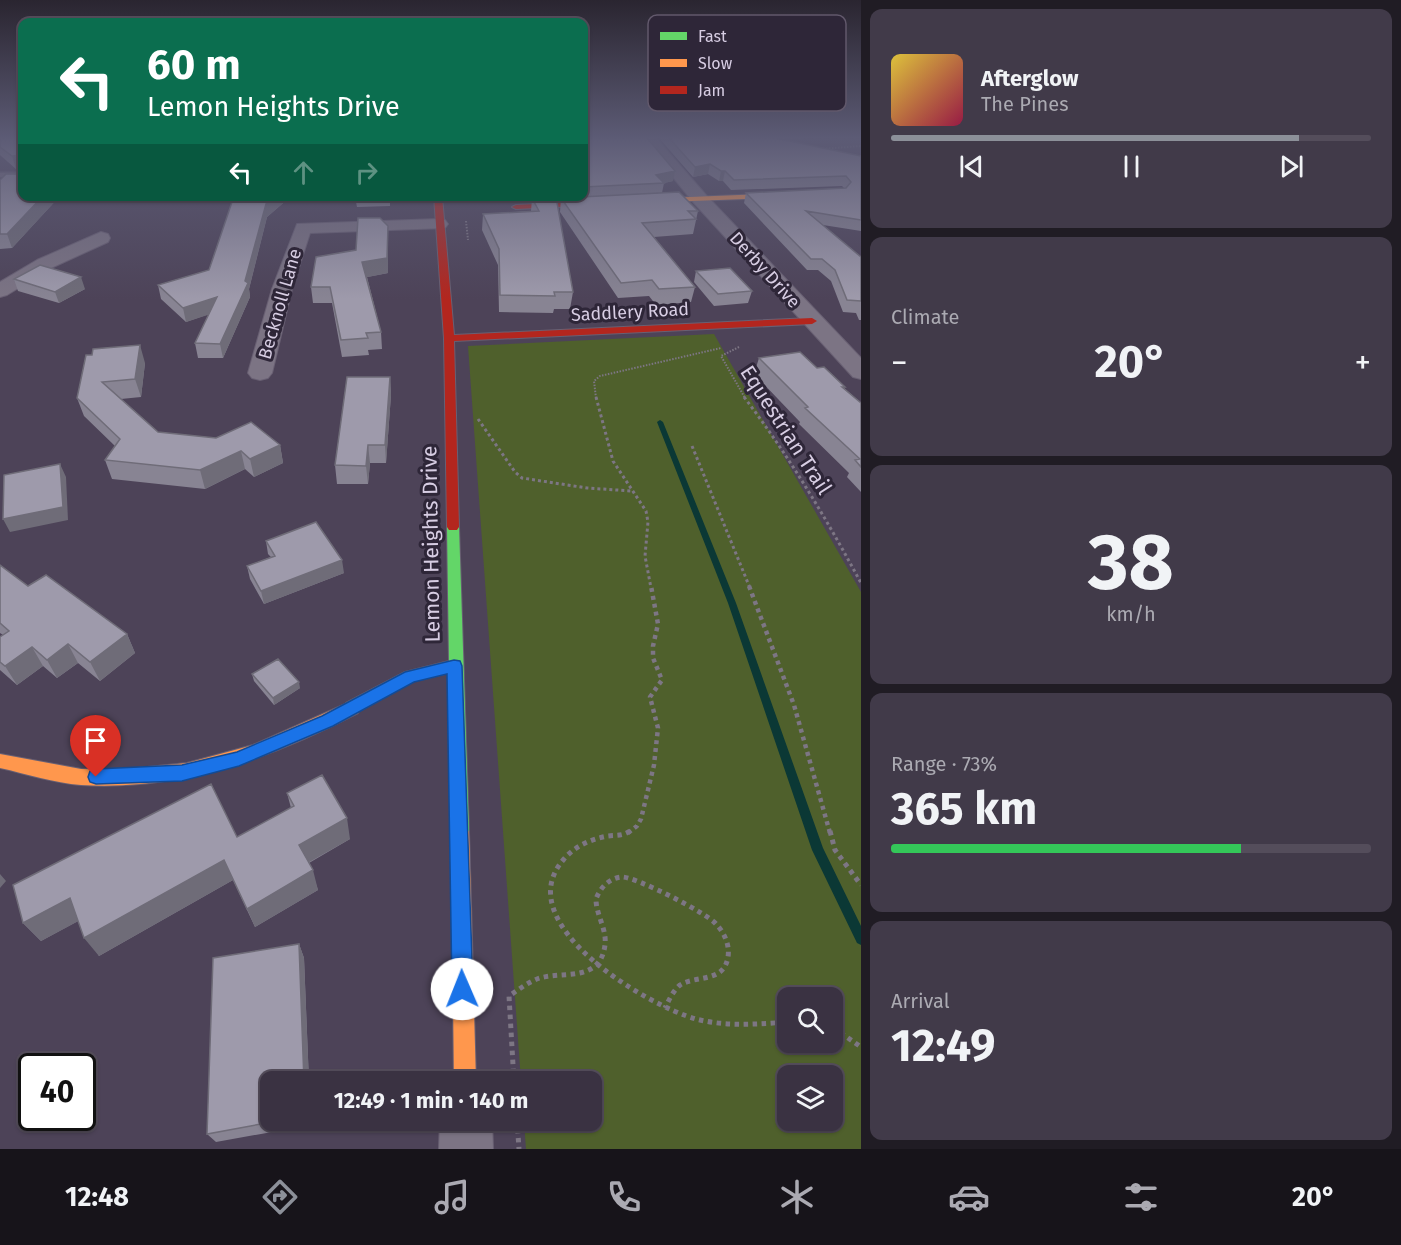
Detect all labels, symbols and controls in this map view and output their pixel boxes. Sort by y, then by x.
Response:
legend [648,15,846,111]
text: Fast [698,27,727,46]
text: 60 m [147,40,241,90]
icon: left [48,42,126,120]
text: Slow [698,54,733,73]
text: Afterglow [981,65,1078,92]
text: Jam [698,81,725,100]
text: Lemon Heights Drive [147,91,400,123]
text: The Pines [981,92,1068,116]
icon: previous [955,150,988,183]
icon: pause [1115,150,1148,183]
icon: next [1275,150,1308,183]
icon: left [224,156,257,189]
icon: ahead [287,156,320,189]
icon: right [350,156,383,189]
street label: Derby Drive [725,227,805,313]
street label: Becknoll Lane [254,246,306,362]
street label: Saddlery Road [570,298,690,326]
text: Climate [891,305,959,329]
text: 20° [1094,335,1168,389]
text: − [891,343,908,383]
text: + [1355,343,1371,383]
street label: Equestrian Trail [735,360,837,500]
street label: Lemon Heights Drive [416,445,446,643]
text: 38 [1088,516,1174,610]
text: km/h [1106,602,1156,626]
pin [70,715,121,777]
icon: arrive [79,724,112,757]
text: Range · 73% [891,752,997,776]
text: 365 km [891,782,1037,836]
position arrow [430,957,494,1021]
map controls [777,987,843,1131]
button: search [777,987,843,1053]
text: Arrival [891,989,950,1013]
text: 12:49 [891,1019,995,1073]
speed limit sign: 40 [18,1053,96,1131]
button: layers [777,1065,843,1131]
text: 12:49 · 1 min · 140 m [334,1087,528,1114]
icon: directions [259,1176,301,1218]
icon: music [431,1176,473,1218]
icon: phone [603,1176,645,1218]
icon: climate [776,1176,818,1218]
icon: car [948,1176,990,1218]
icon: filters [1120,1176,1162,1218]
text: 12:48 [65,1181,129,1213]
text: 20° [1292,1181,1336,1213]

